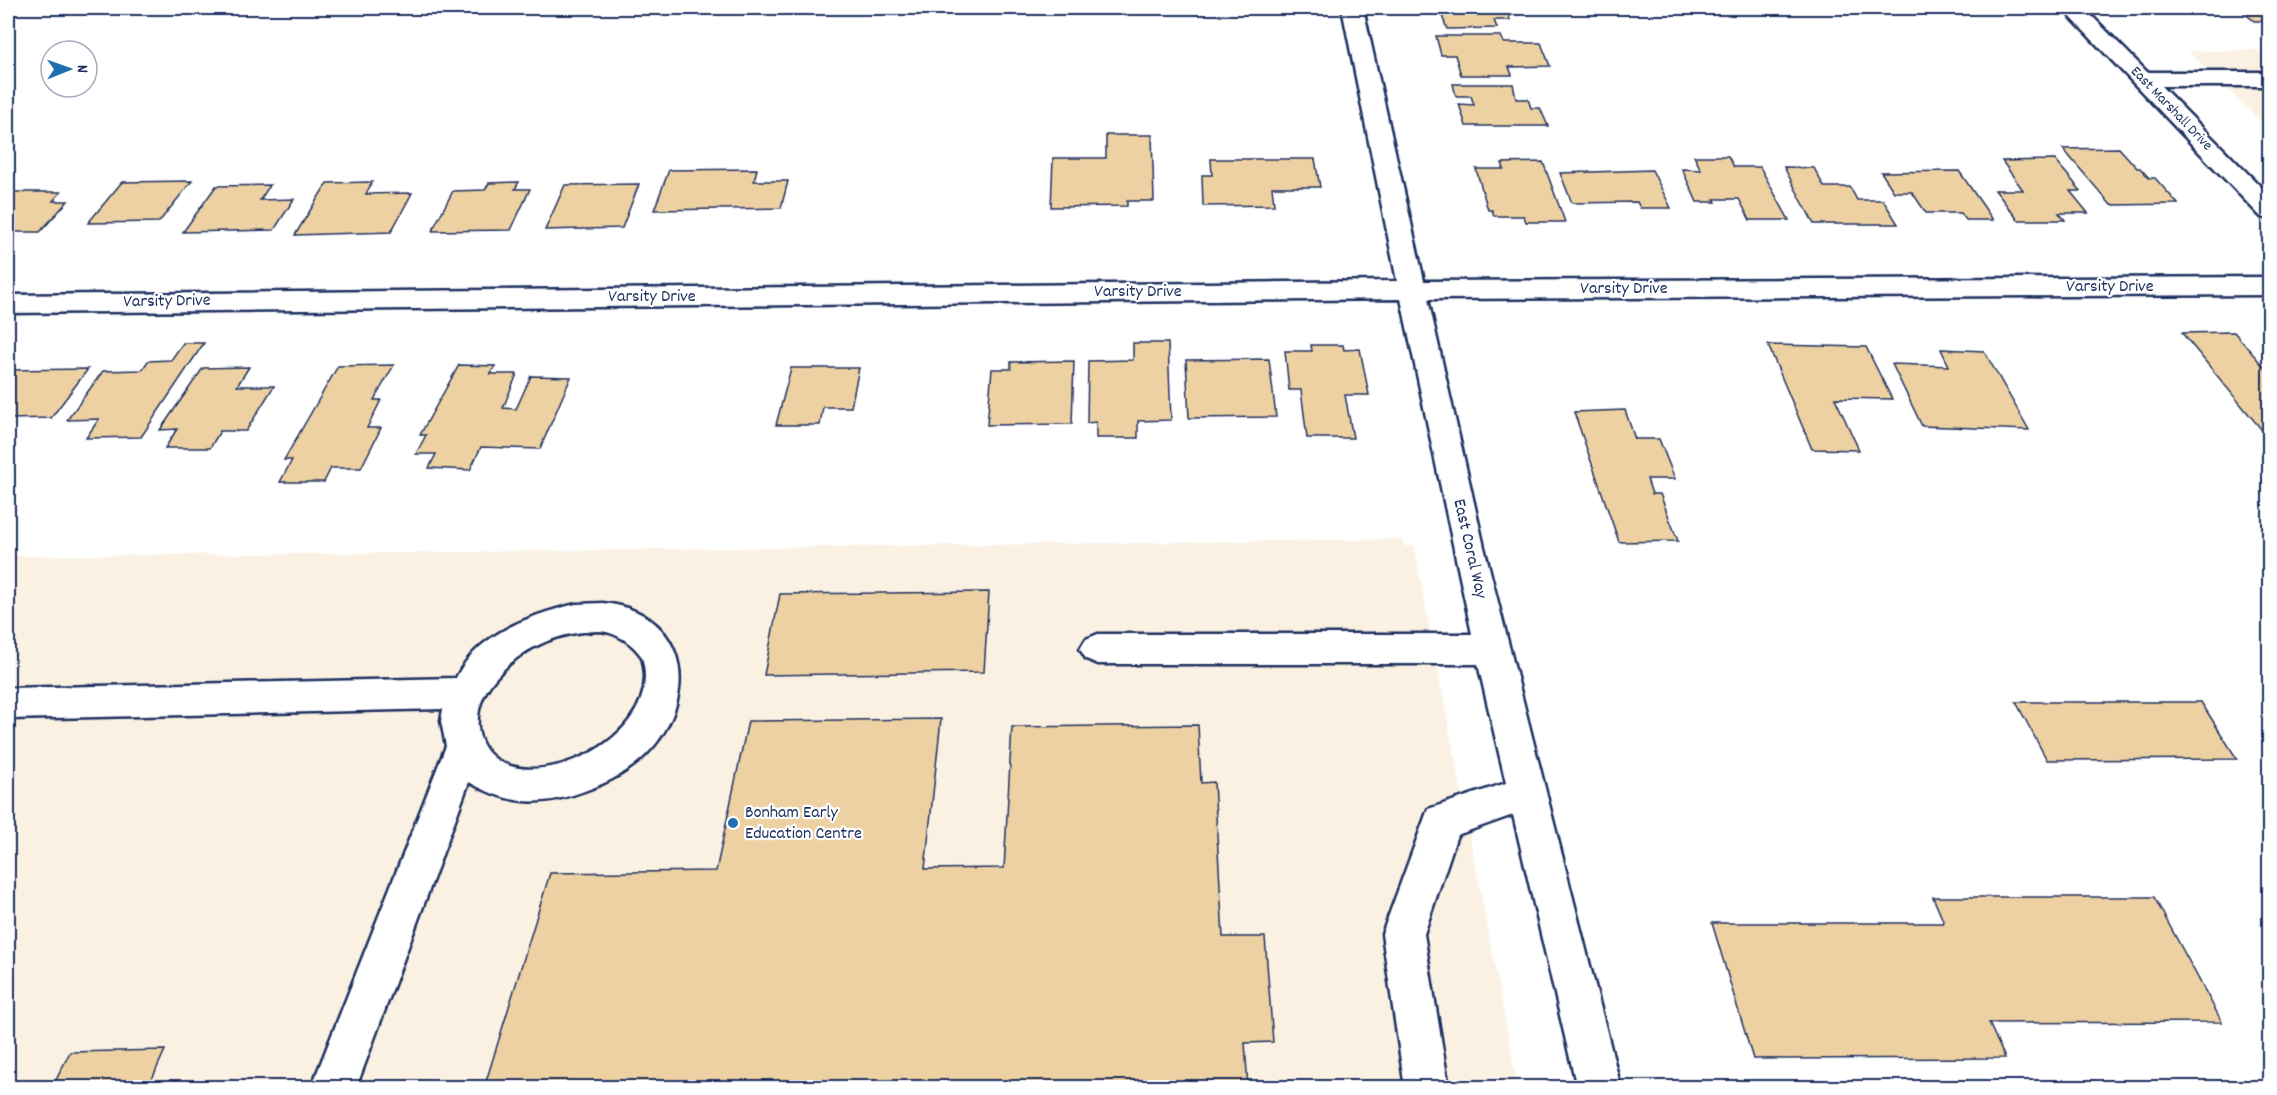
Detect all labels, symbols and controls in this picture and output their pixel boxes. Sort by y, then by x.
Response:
north arrow [39,39,99,99]
street label: East Marshall Drive [2125,62,2217,157]
text: N [70,65,93,73]
street label: Varsity Drive [2066,275,2154,300]
street label: Varsity Drive [1580,277,1668,302]
street label: Varsity Drive [1094,280,1182,305]
street label: Varsity Drive [608,285,696,310]
street label: Varsity Drive [123,289,211,315]
street label: East Coral Way [1445,497,1493,602]
place label: Bonham Early Education Centre [745,801,862,847]
marker: Bonham Early Education Centre [726,816,740,830]

